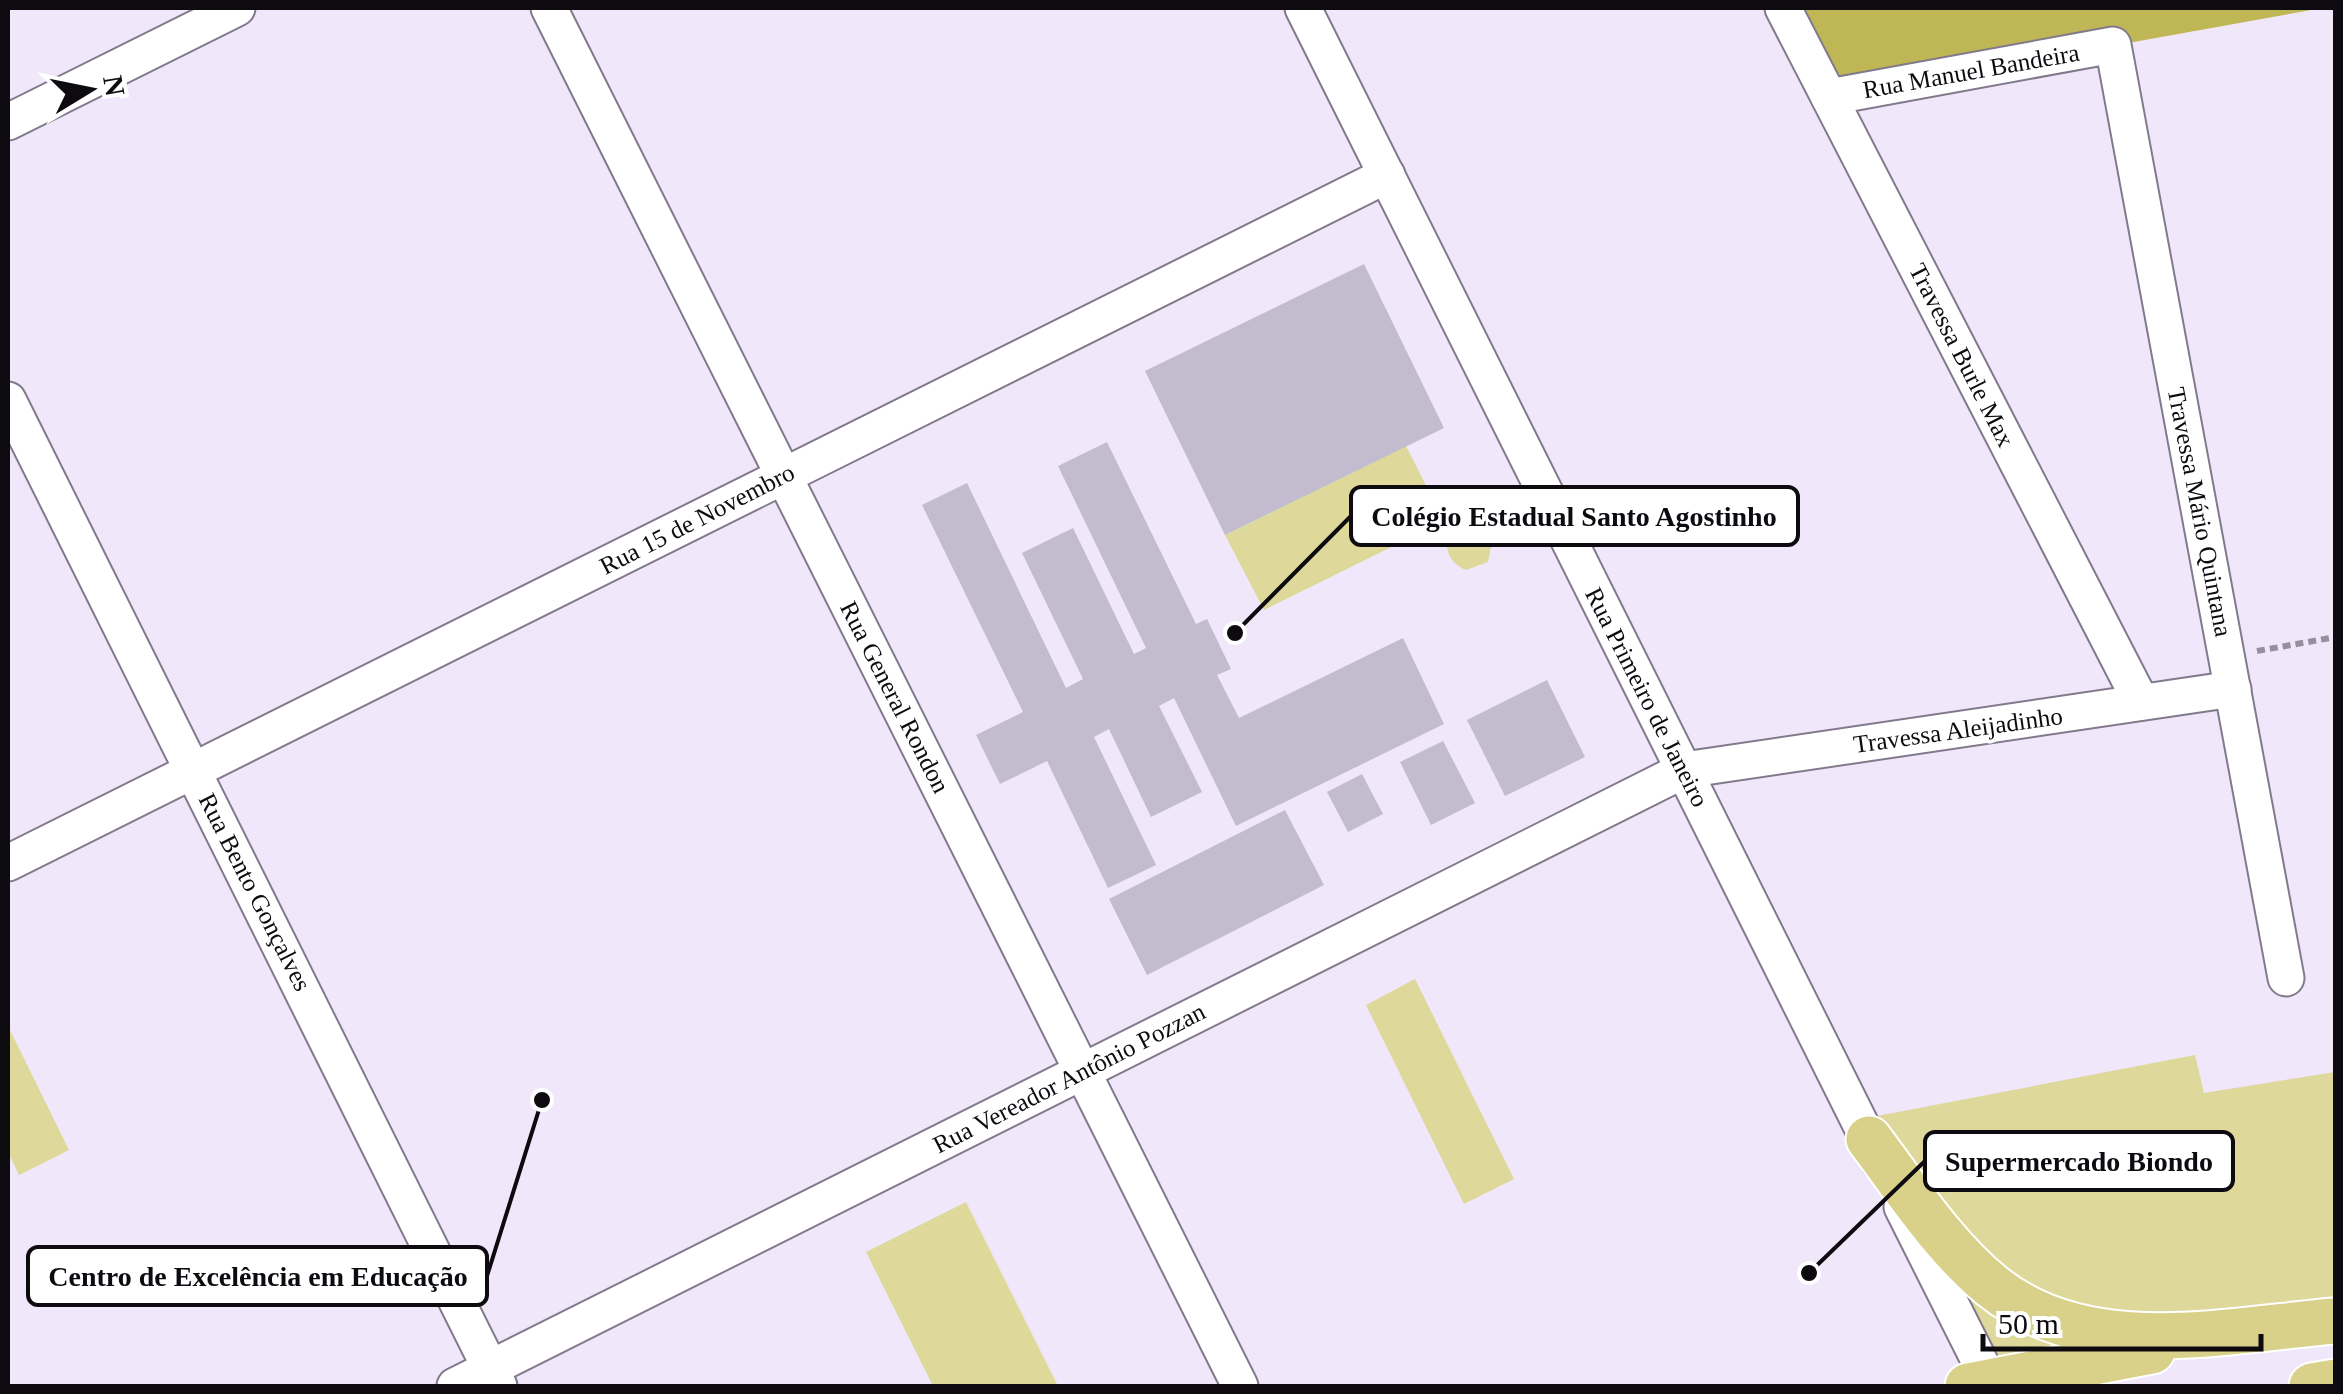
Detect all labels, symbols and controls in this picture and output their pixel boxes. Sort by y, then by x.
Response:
street label: Rua Manuel Bandeira [1861,39,2081,103]
north arrow [40,40,140,140]
text: N [97,73,131,98]
street label: Travessa Burle Max [1904,259,2020,451]
street label: Travessa Mário Quintana [2163,385,2237,639]
street label: Rua 15 de Novembro [595,458,799,580]
callout: Colégio Estadual Santo Agostinho [1351,487,1798,545]
text: Colégio Estadual Santo Agostinho [1371,501,1777,532]
street label: Rua Primeiro de Janeiro [1580,583,1714,811]
street label: Rua General Rondon [835,597,955,798]
street label: Travessa Aleijadinho [1852,702,2064,758]
street label: Rua Bento Gonçalves [193,789,317,995]
street label: Rua Vereador Antônio Pozzan [929,997,1210,1158]
callout: Supermercado Biondo [1925,1132,2233,1190]
text: Supermercado Biondo [1945,1146,2213,1177]
callout: Centro de Excelência em Educação [28,1247,487,1305]
text: Centro de Excelência em Educação [48,1261,468,1292]
scale bar [1983,1289,2260,1351]
text: 50 m [1998,1307,2059,1340]

